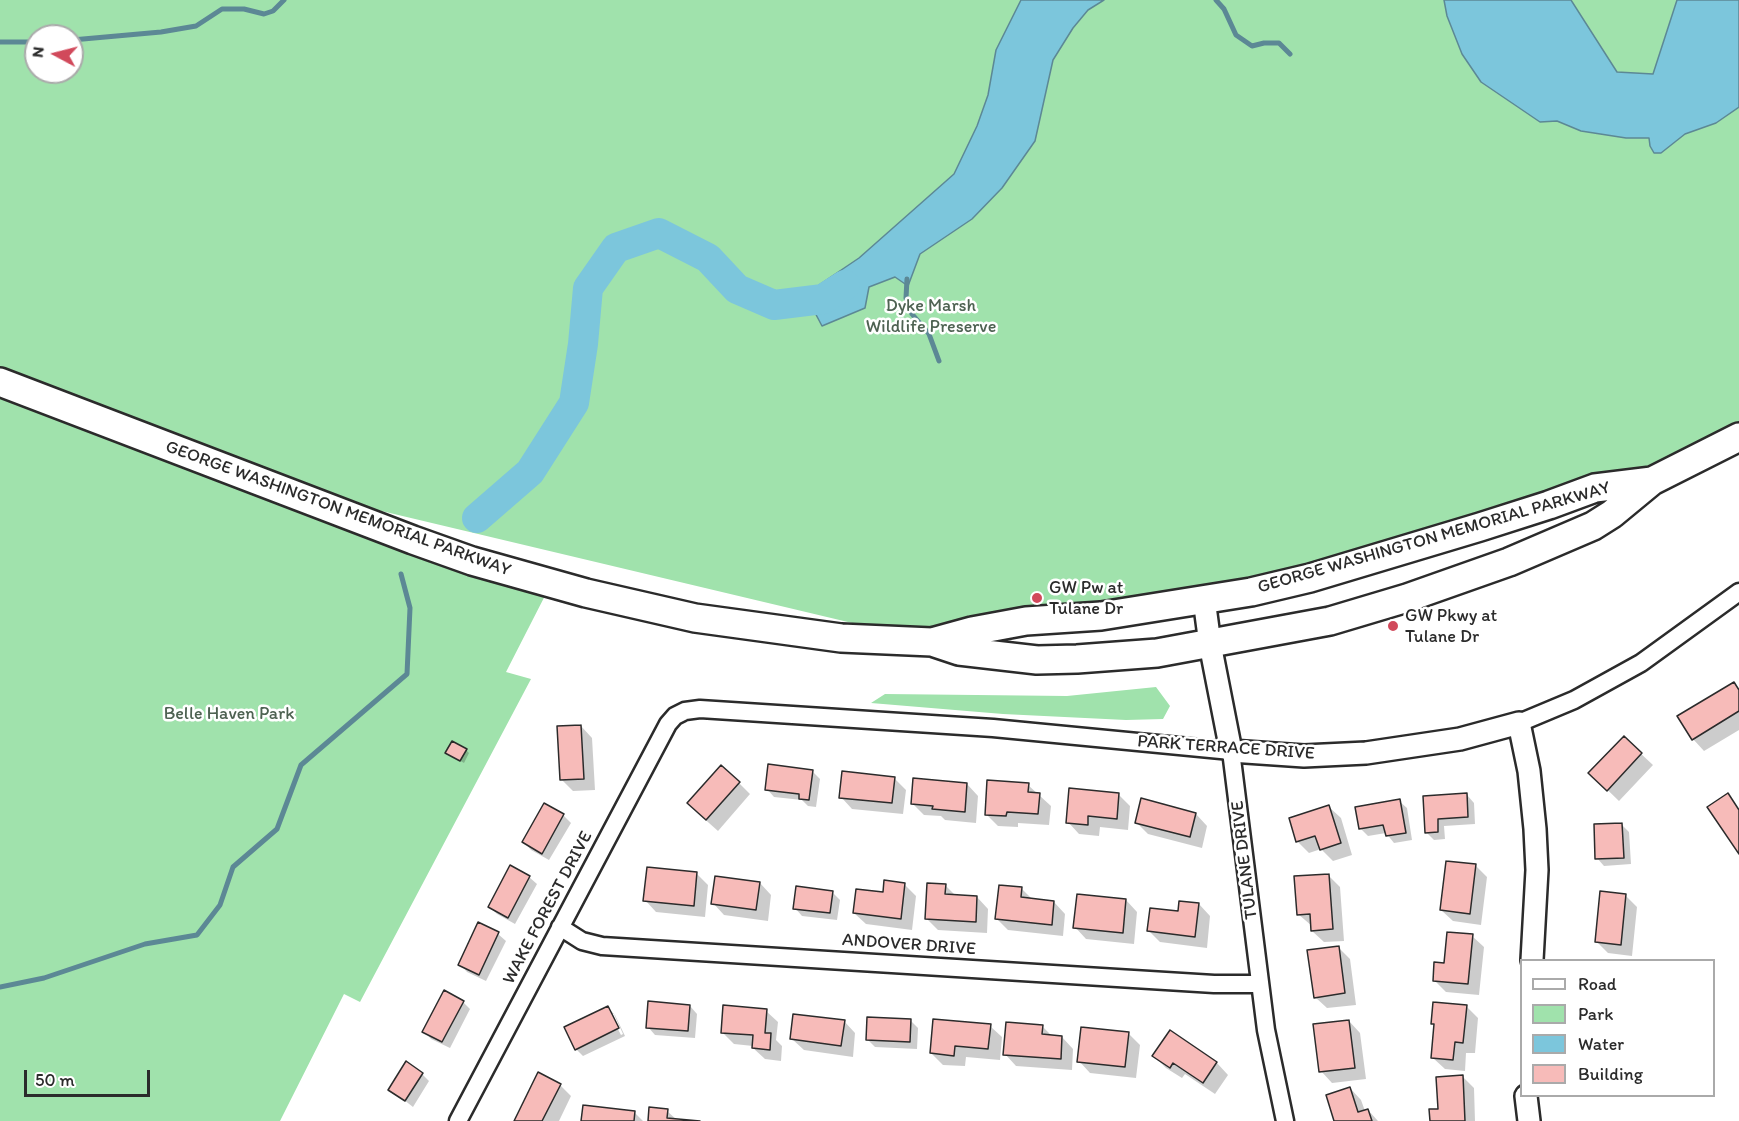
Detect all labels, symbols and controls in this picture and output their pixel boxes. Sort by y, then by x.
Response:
north arrow [24,24,84,84]
text: N [28,45,48,59]
park label: Dyke Marsh Wildlife Preserve [866,295,996,338]
street label: GEORGE WASHINGTON MEMORIAL PARKWAY [162,436,514,582]
street label: GEORGE WASHINGTON MEMORIAL PARKWAY [1255,477,1613,599]
place label: GW Pw at Tulane Dr [1049,577,1124,620]
marker: GW Pw at Tulane Dr [1030,591,1044,605]
place label: GW Pkwy at Tulane Dr [1405,605,1497,648]
marker: GW Pkwy at Tulane Dr [1386,619,1400,633]
park label: Belle Haven Park [164,703,294,725]
street label: PARK TERRACE DRIVE [1137,731,1315,765]
street label: TULANE DRIVE [1227,799,1263,921]
street label: WAKE FOREST DRIVE [499,828,597,988]
street label: ANDOVER DRIVE [841,930,977,960]
legend [1520,959,1715,1097]
text: Road [1578,973,1617,995]
text: Park [1578,1003,1613,1025]
text: Water [1578,1033,1624,1055]
scale bar [27,1058,153,1096]
text: Building [1578,1063,1643,1085]
text: 50 m [35,1069,75,1091]

